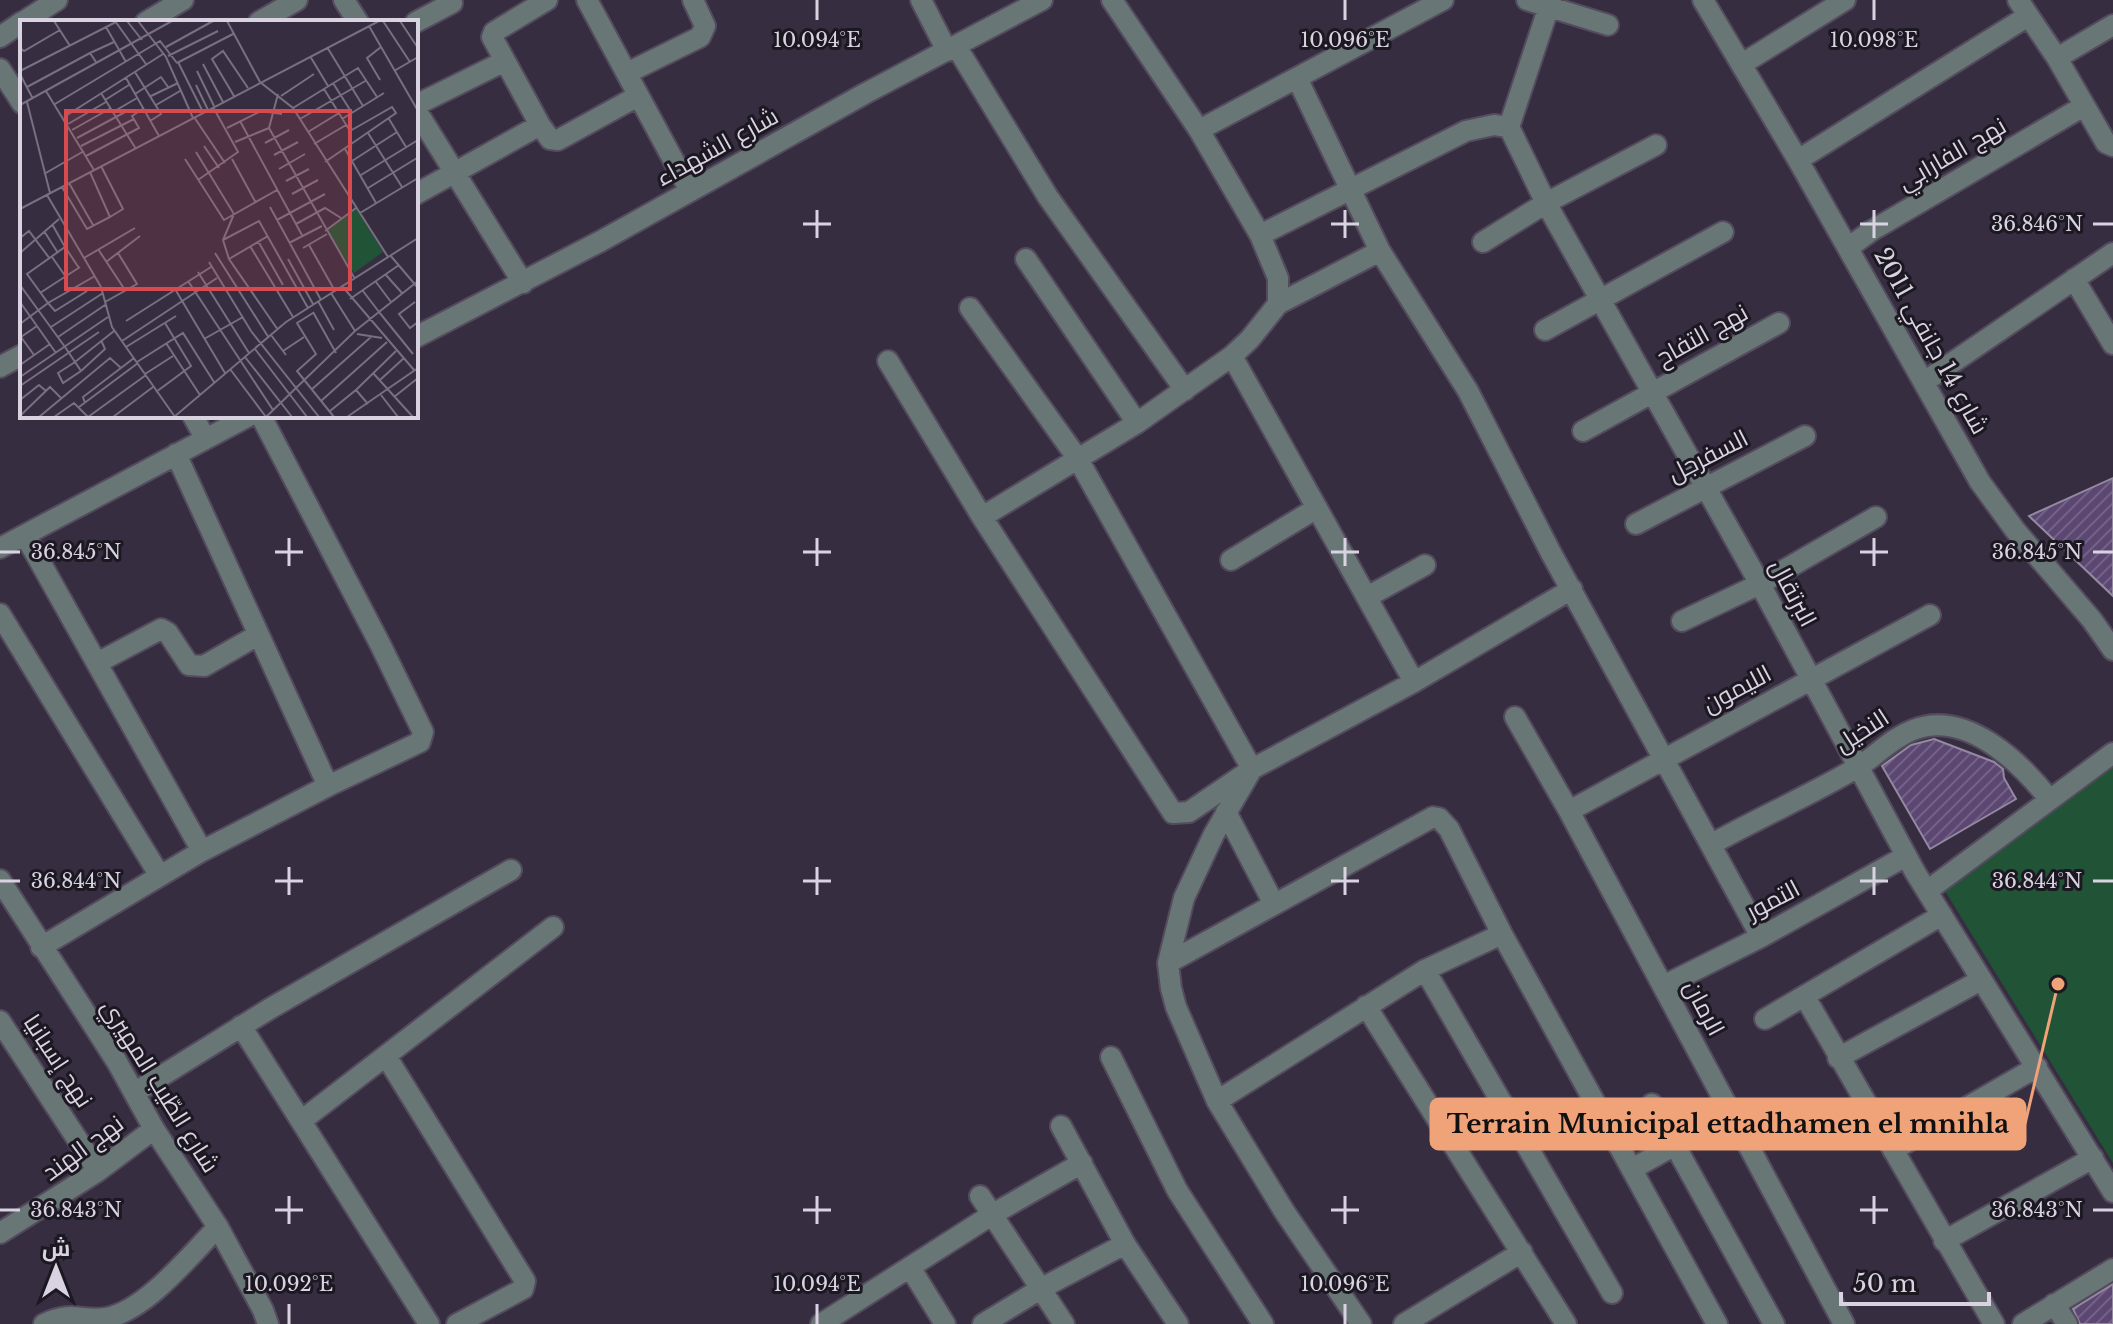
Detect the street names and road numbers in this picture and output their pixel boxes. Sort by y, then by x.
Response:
street label: شارع الشهداء [651,101,784,194]
street label: نهج الفارابي [1893,111,2013,200]
street label: شارع 14 جانفي 2011 [1864,243,1995,441]
street label: نهج التفاح [1651,297,1754,373]
street label: السفرجل [1663,423,1753,488]
street label: البرتقال [1764,554,1823,631]
street label: الليمون [1697,658,1776,719]
street label: النخيل [1829,703,1894,759]
street label: التمور [1739,873,1805,927]
street label: الرمان [1678,975,1731,1041]
street label: شارع الطّيب المهيري [92,994,225,1180]
street label: نهج إسبانيا [16,1009,99,1114]
street label: نهج الهند [37,1109,130,1188]

